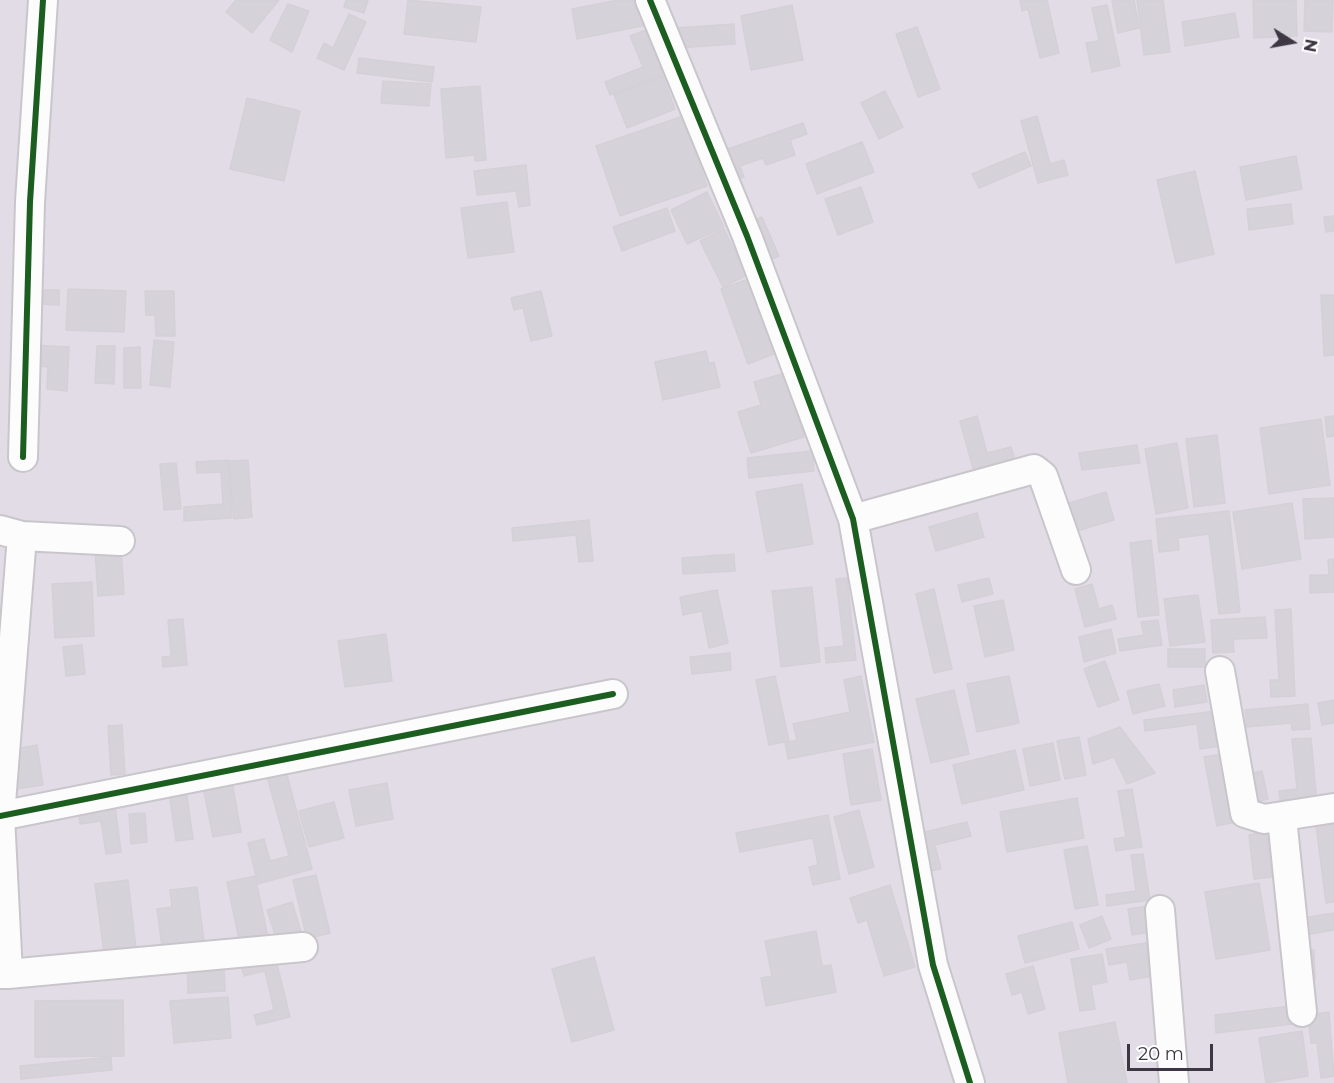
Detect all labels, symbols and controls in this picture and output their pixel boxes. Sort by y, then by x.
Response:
north arrow [1262,12,1322,72]
text: N [1300,37,1321,54]
scale bar [1130,1032,1216,1070]
text: 20 m [1138,1043,1184,1065]

